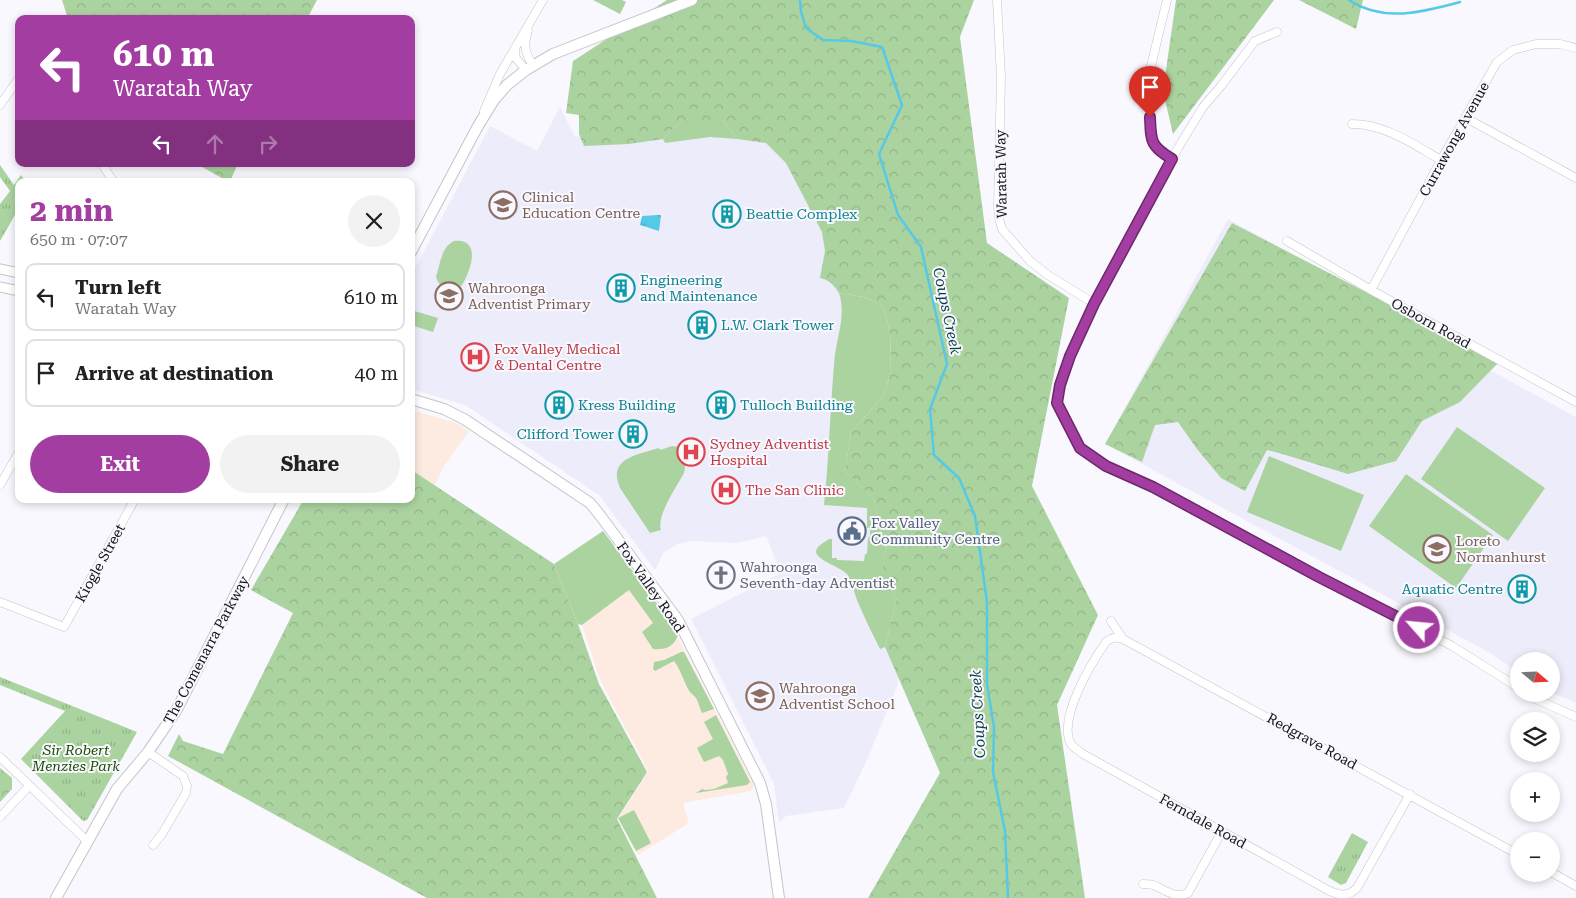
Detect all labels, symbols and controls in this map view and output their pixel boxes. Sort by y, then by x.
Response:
text: 610 m [113,34,214,75]
icon: left [30,35,95,100]
pin [1129,66,1171,117]
icon: arrive [1136,73,1164,101]
text: Waratah Way [113,76,252,101]
street label: Currawong Avenue [1416,79,1492,199]
street label: Waratah Way [992,129,1010,219]
icon: left [148,130,176,158]
icon: ahead [201,130,229,158]
icon: right [254,130,282,158]
place label: Clinical Education Centre [522,189,641,221]
school or university icon: Clinical Education Centre [488,190,518,220]
text: 2 min [30,193,113,228]
button: close [348,195,400,247]
building icon: Beattie Complex [712,199,742,229]
place label: Beattie Complex [746,206,857,222]
text: 650 m · 07:07 [30,230,128,249]
water label: Coups Creek [929,266,965,357]
place label: Engineering and Maintenance [640,272,758,304]
building icon: Engineering and Maintenance [606,273,636,303]
text: Turn left [75,276,161,299]
place label: Wahroonga Adventist Primary [468,280,591,312]
school or university icon: Wahroonga Adventist Primary [434,281,464,311]
icon: left [32,283,60,311]
text: 610 m [344,286,398,309]
street label: Osborn Road [1389,295,1473,351]
text: Waratah Way [75,299,176,318]
building icon: L.W. Clark Tower [687,310,717,340]
place label: L.W. Clark Tower [721,317,834,333]
place label: Fox Valley Medical & Dental Centre [494,341,621,373]
hospital icon: Fox Valley Medical & Dental Centre [460,342,490,372]
icon: arrive [32,359,60,387]
text: Arrive at destination [75,362,273,385]
text: 40 m [355,362,398,385]
building icon: Kress Building [544,390,574,420]
building icon: Tulloch Building [706,390,736,420]
place label: Kress Building [578,397,675,413]
place label: Tulloch Building [740,397,853,413]
building icon: Clifford Tower [618,419,648,449]
place label: Clifford Tower [517,426,614,442]
button: Exit [30,435,210,493]
button: Share [220,435,400,493]
place label: Sydney Adventist Hospital [710,436,829,468]
hospital icon: Sydney Adventist Hospital [676,437,706,467]
hospital icon: The San Clinic [711,475,741,505]
place label: The San Clinic [745,482,844,498]
place label: Fox Valley Community Centre [871,515,1000,547]
public building icon: Fox Valley Community Centre [837,516,867,546]
street label: Kiogle Street [72,521,128,605]
place label: Loreto Normanhurst [1456,533,1546,565]
school or university icon: Loreto Normanhurst [1422,534,1452,564]
street label: Fox Valley Road [614,539,688,635]
place label: Wahroonga Seventh-day Adventist [740,559,894,591]
church icon: Wahroonga Seventh-day Adventist [706,560,736,590]
street label: The Comenarra Parkway [160,573,252,727]
building icon: Aquatic Centre [1507,574,1537,604]
place label: Aquatic Centre [1402,581,1503,597]
position arrow [1392,601,1444,653]
north arrow [1510,652,1560,702]
map controls [1510,652,1560,882]
water label: Coups Creek [967,669,989,759]
place label: Wahroonga Adventist School [779,680,895,712]
school or university icon: Wahroonga Adventist School [745,681,775,711]
street label: Redgrave Road [1264,710,1360,772]
button: layers [1510,712,1560,762]
park label: Sir Robert Menzies Park [31,742,120,774]
button: + [1510,772,1560,822]
street label: Ferndale Road [1157,791,1249,851]
button: − [1510,832,1560,882]

